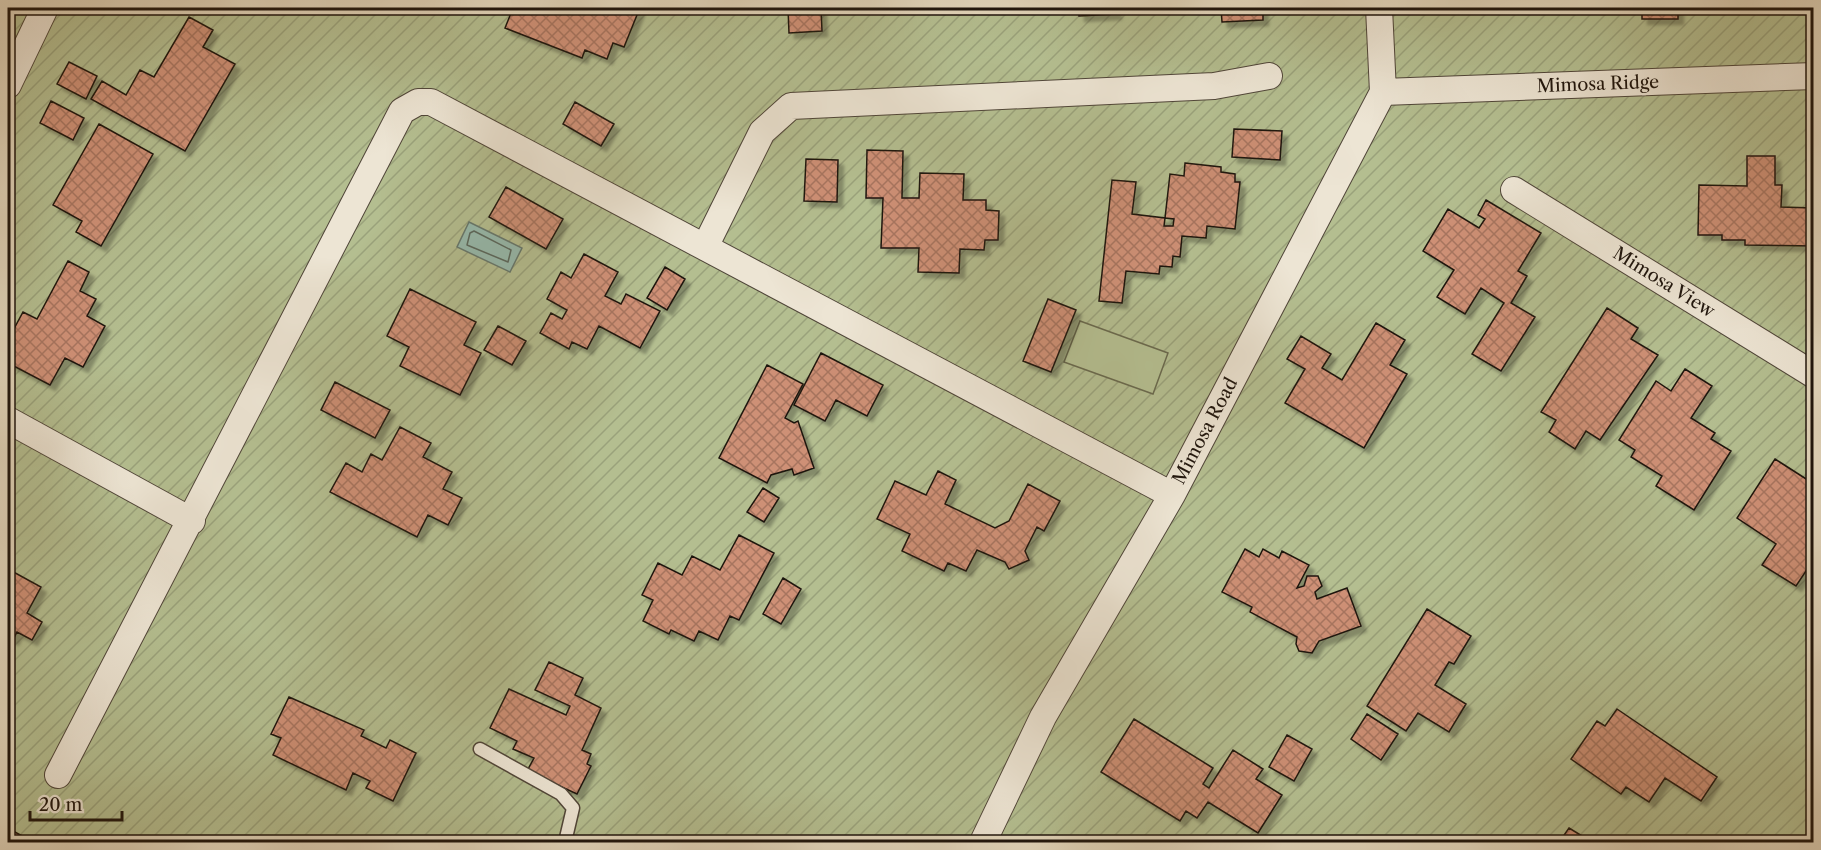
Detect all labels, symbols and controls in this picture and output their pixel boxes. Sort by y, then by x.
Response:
street label: Mimosa Ridge [1536,71,1660,97]
street label: Mimosa View [1609,242,1720,323]
street label: Mimosa Road [1168,374,1242,488]
scale bar [30,784,122,822]
text: 20 m [39,794,83,816]

